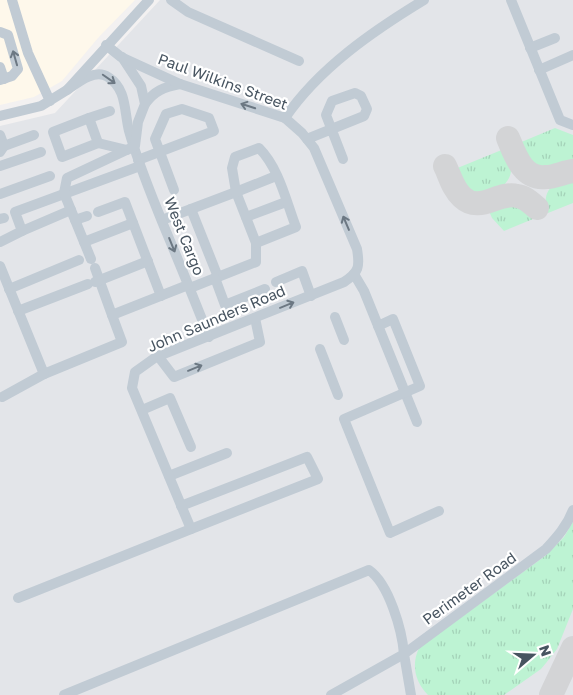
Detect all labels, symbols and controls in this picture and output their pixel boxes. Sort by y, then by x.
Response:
street label: Paul Wilkins Street [156,49,290,113]
one-way arrow [10,50,20,66]
one-way arrow [102,75,116,85]
one-way arrow [241,101,256,110]
street label: West Cargo [161,194,209,278]
one-way arrow [340,216,350,231]
one-way arrow [168,237,177,252]
street label: John Saunders Road [144,281,288,355]
one-way arrow [279,300,294,310]
one-way arrow [187,363,202,372]
street label: Perimeter Road [419,548,519,628]
north arrow [508,630,558,680]
text: N [536,643,556,658]

